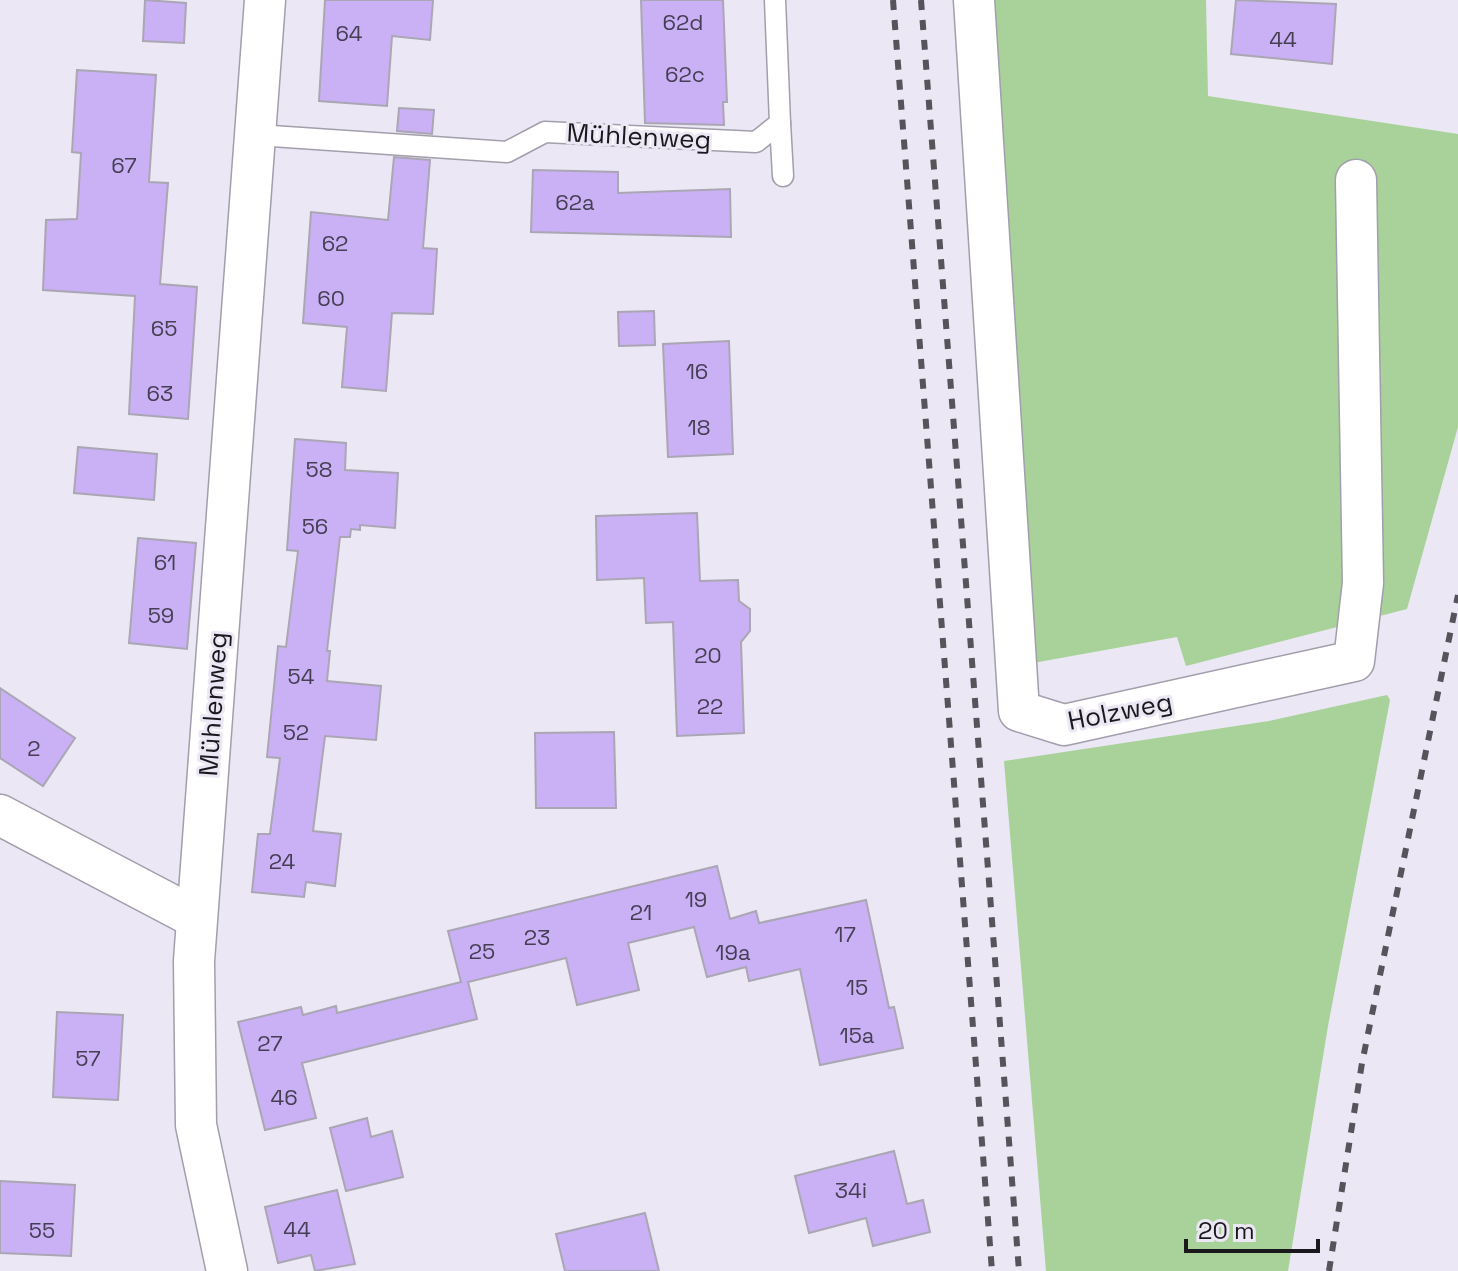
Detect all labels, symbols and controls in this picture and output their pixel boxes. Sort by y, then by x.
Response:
house number: 62d [663,8,703,36]
house number: 64 [335,19,363,47]
house number: 44 [1269,25,1297,53]
house number: 62c [665,60,705,88]
street label: Mühlenweg [566,115,712,157]
house number: 67 [111,151,137,179]
house number: 62a [555,188,595,216]
house number: 62 [322,229,348,257]
house number: 60 [317,284,345,312]
house number: 65 [151,314,177,342]
house number: 16 [686,357,708,385]
house number: 63 [147,379,173,407]
house number: 18 [688,413,710,441]
house number: 58 [306,455,332,483]
house number: 56 [302,512,328,540]
house number: 61 [154,548,176,576]
house number: 59 [148,601,174,629]
street label: Mühlenweg [191,631,235,777]
house number: 20 [694,641,722,669]
house number: 54 [288,662,315,690]
street label: Holzweg [1065,684,1175,738]
house number: 22 [697,692,723,720]
house number: 52 [283,718,309,746]
house number: 2 [27,734,41,762]
house number: 24 [269,847,295,875]
house number: 19 [685,885,707,913]
house number: 21 [630,898,652,926]
house number: 17 [834,920,856,948]
house number: 23 [524,923,550,951]
house number: 25 [469,937,495,965]
house number: 19a [715,938,751,966]
house number: 15 [846,973,868,1001]
house number: 15a [839,1021,875,1049]
house number: 27 [257,1029,283,1057]
house number: 57 [75,1044,101,1072]
house number: 46 [270,1083,298,1111]
house number: 34i [835,1176,867,1204]
scale bar [1186,1203,1318,1253]
house number: 44 [283,1215,311,1243]
text: 20 m [1198,1215,1255,1246]
house number: 55 [29,1216,55,1244]

